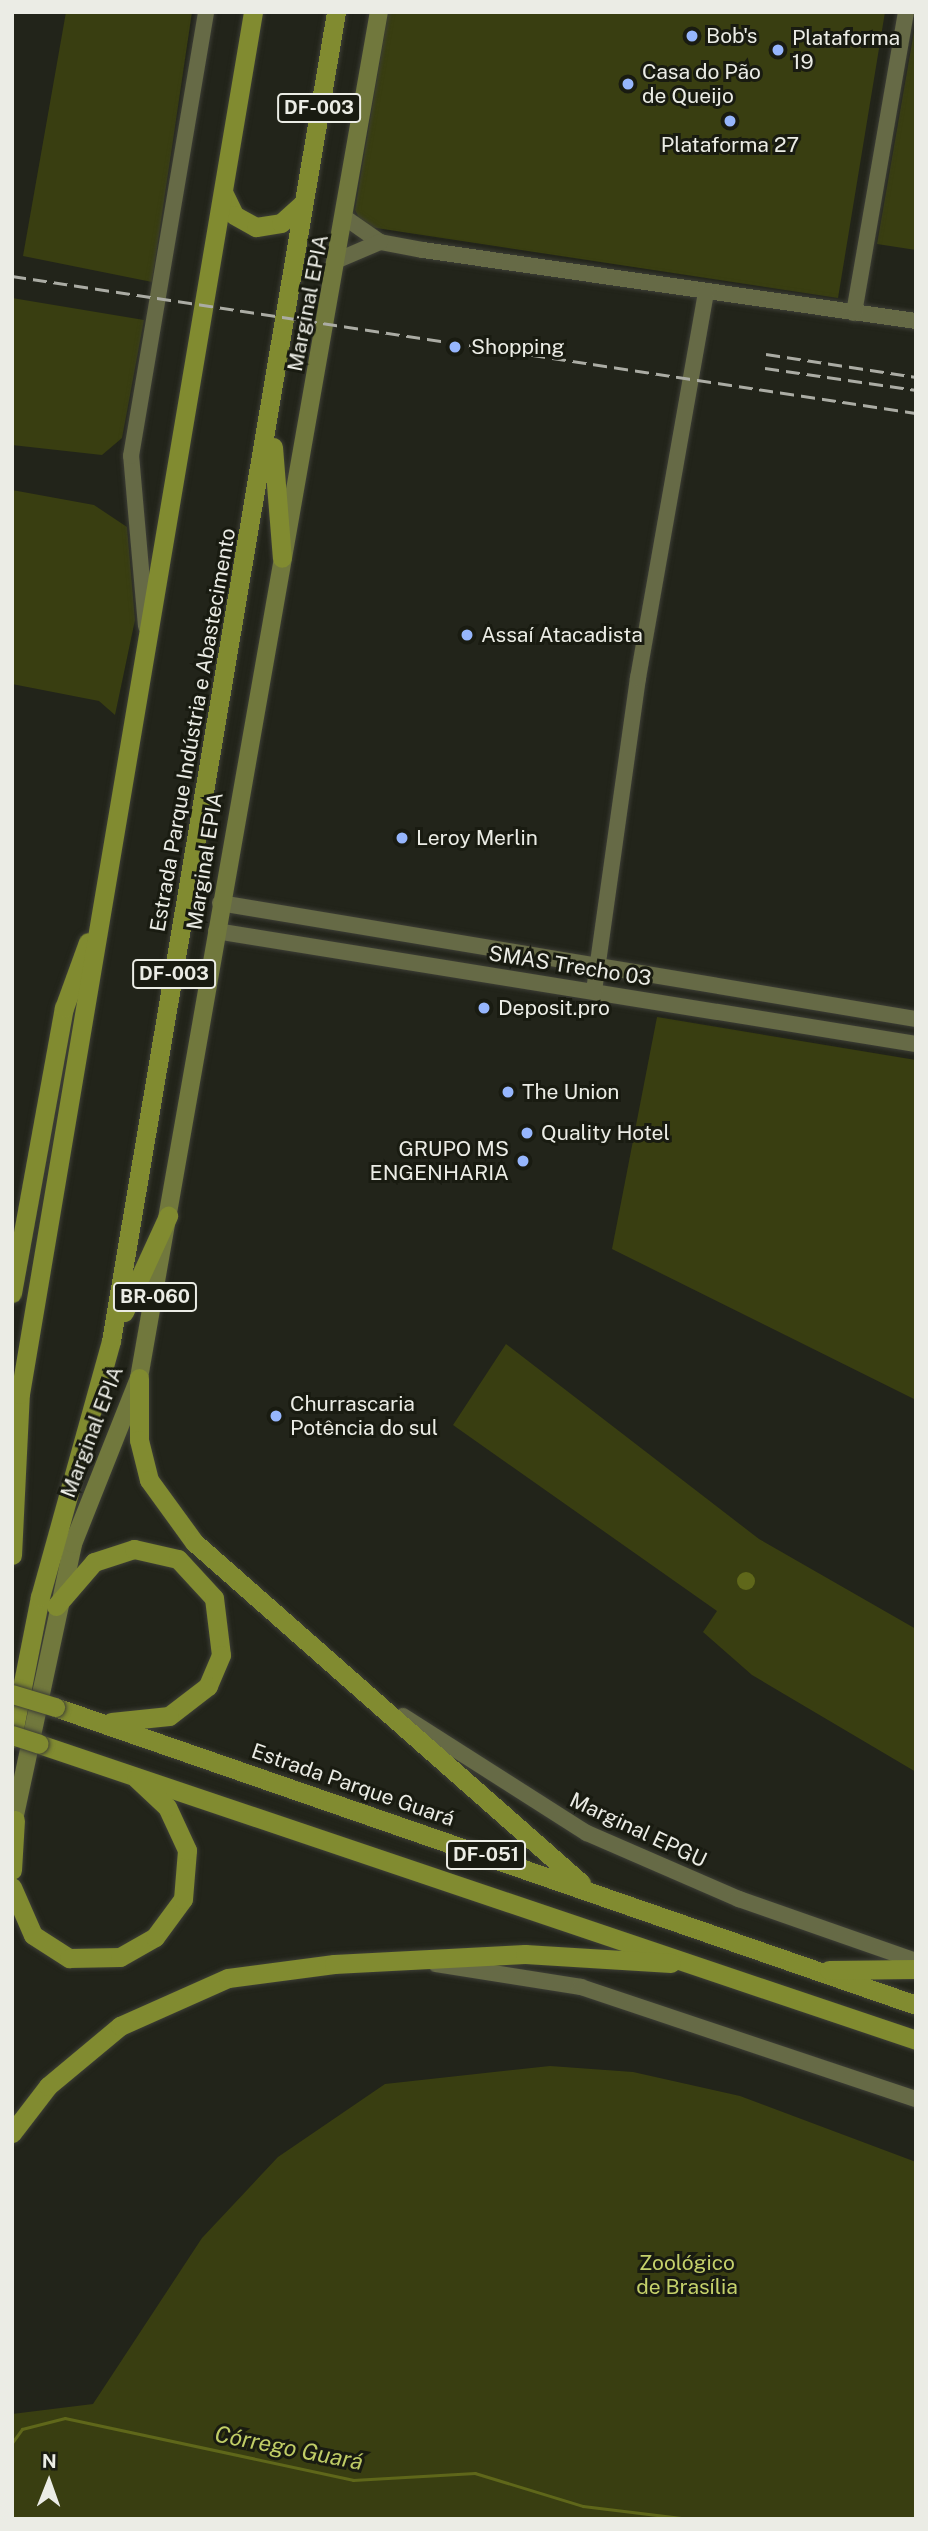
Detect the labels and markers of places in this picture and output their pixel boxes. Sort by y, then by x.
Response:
place label: Bob's [706,23,757,49]
place label: Plataforma 19 [792,25,900,75]
marker: Bob's [684,28,700,44]
marker: Plataforma 19 [770,42,786,58]
place label: Casa do Pão de Queijo [642,59,761,109]
marker: Casa do Pão de Queijo [620,76,636,92]
marker: Plataforma 27 [722,113,738,129]
place label: Plataforma 27 [661,132,799,158]
place label: Shopping [471,334,565,360]
marker: Shopping [445,337,465,357]
place label: Assaí Atacadista [481,622,643,648]
marker: Assaí Atacadista [459,627,475,643]
place label: Leroy Merlin [416,825,538,851]
marker: Leroy Merlin [394,830,410,846]
place label: Deposit.pro [498,995,610,1021]
marker: Deposit.pro [476,1000,492,1016]
place label: The Union [522,1079,620,1105]
marker: The Union [500,1084,516,1100]
place label: Quality Hotel [541,1120,670,1146]
marker: Quality Hotel [519,1125,535,1141]
place label: GRUPO MS ENGENHARIA [370,1136,509,1186]
marker: GRUPO MS ENGENHARIA [515,1153,531,1169]
place label: Churrascaria Potência do sul [290,1391,438,1441]
marker: Churrascaria Potência do sul [268,1408,284,1424]

